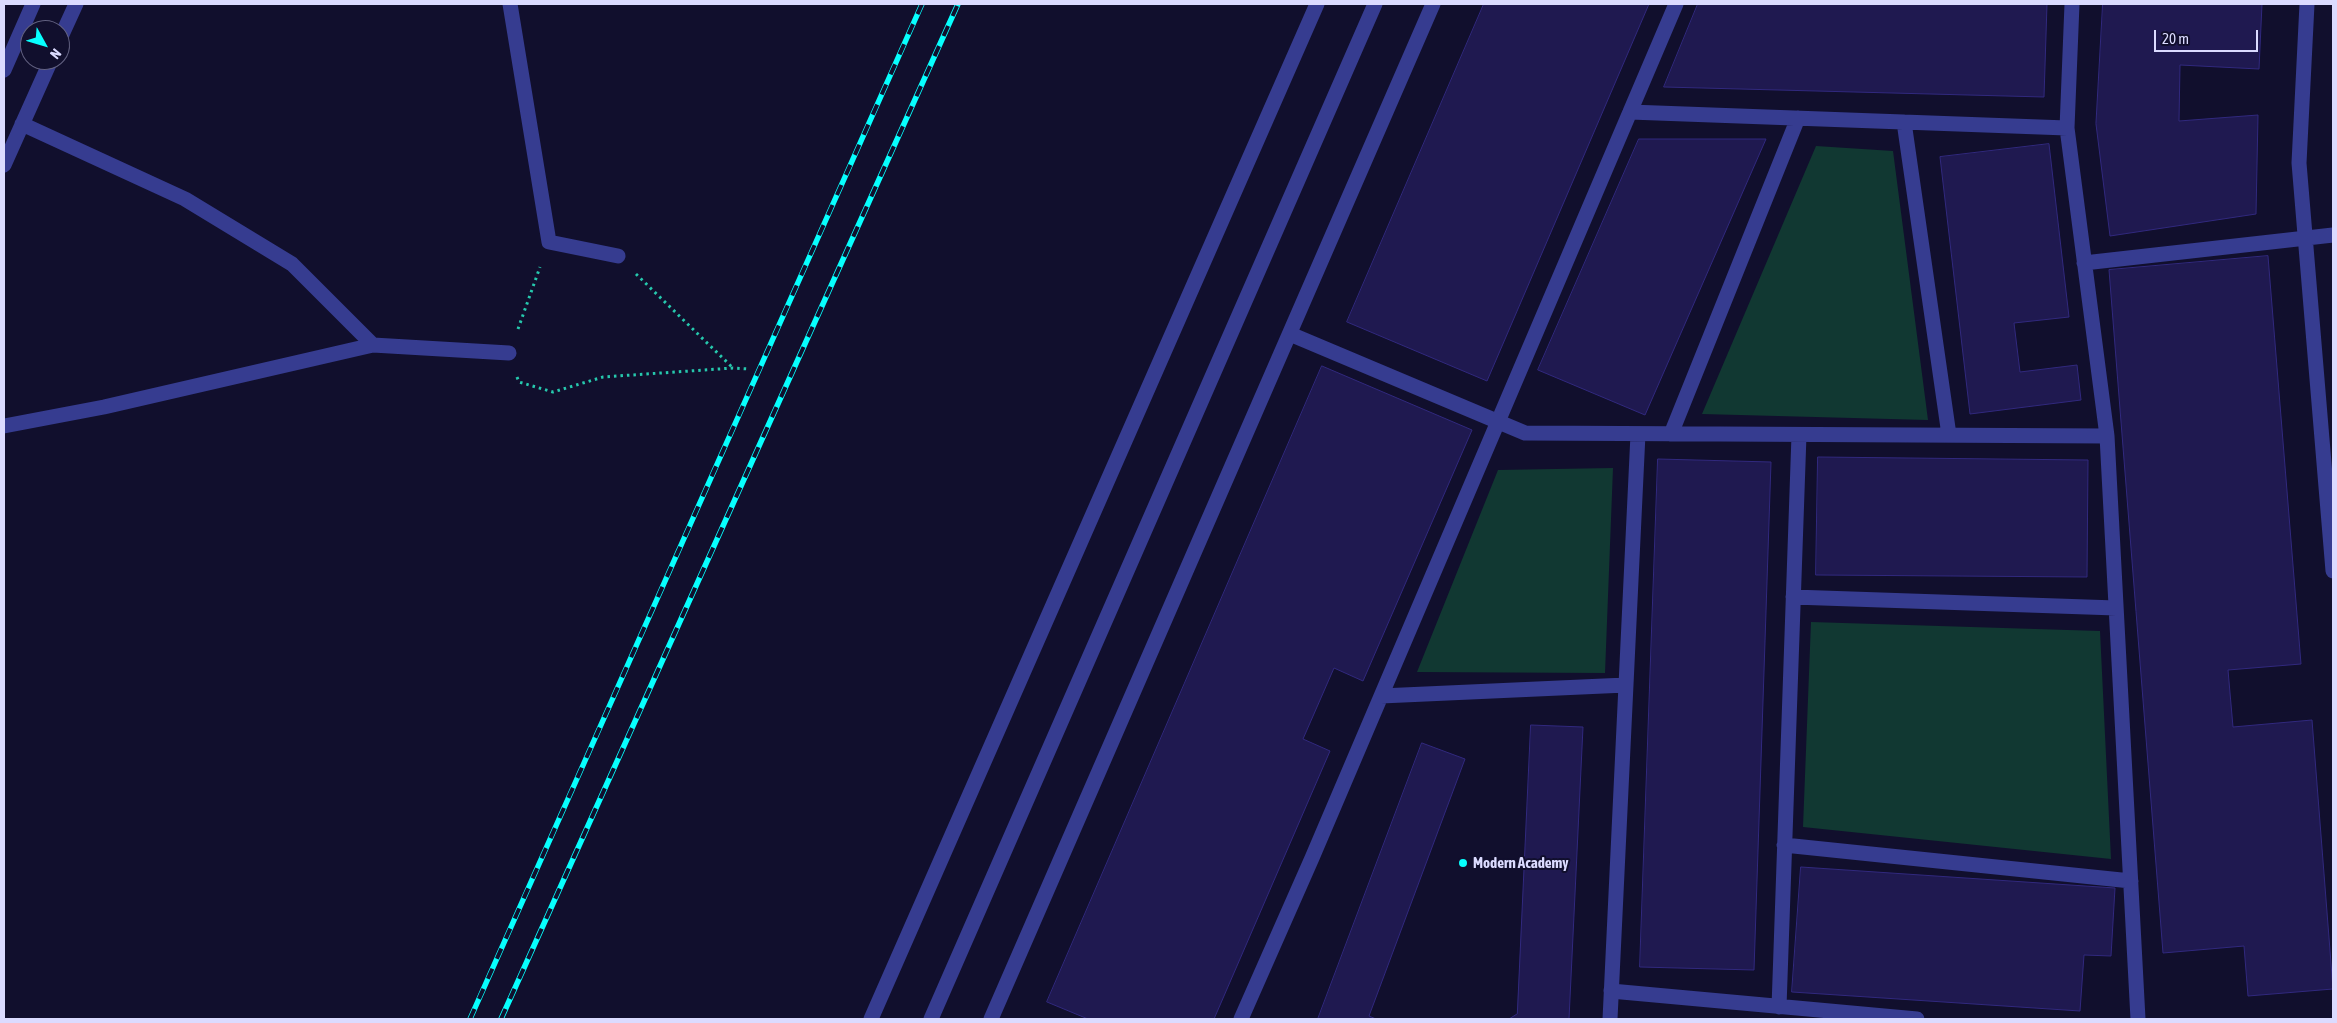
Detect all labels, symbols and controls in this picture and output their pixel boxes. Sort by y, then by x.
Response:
north arrow [20,20,70,70]
scale bar [2157,20,2261,52]
text: 20 m [2162,30,2189,47]
text: N [47,46,65,62]
place label: Modern Academy [1473,854,1569,872]
marker: Modern Academy [1457,857,1469,869]

